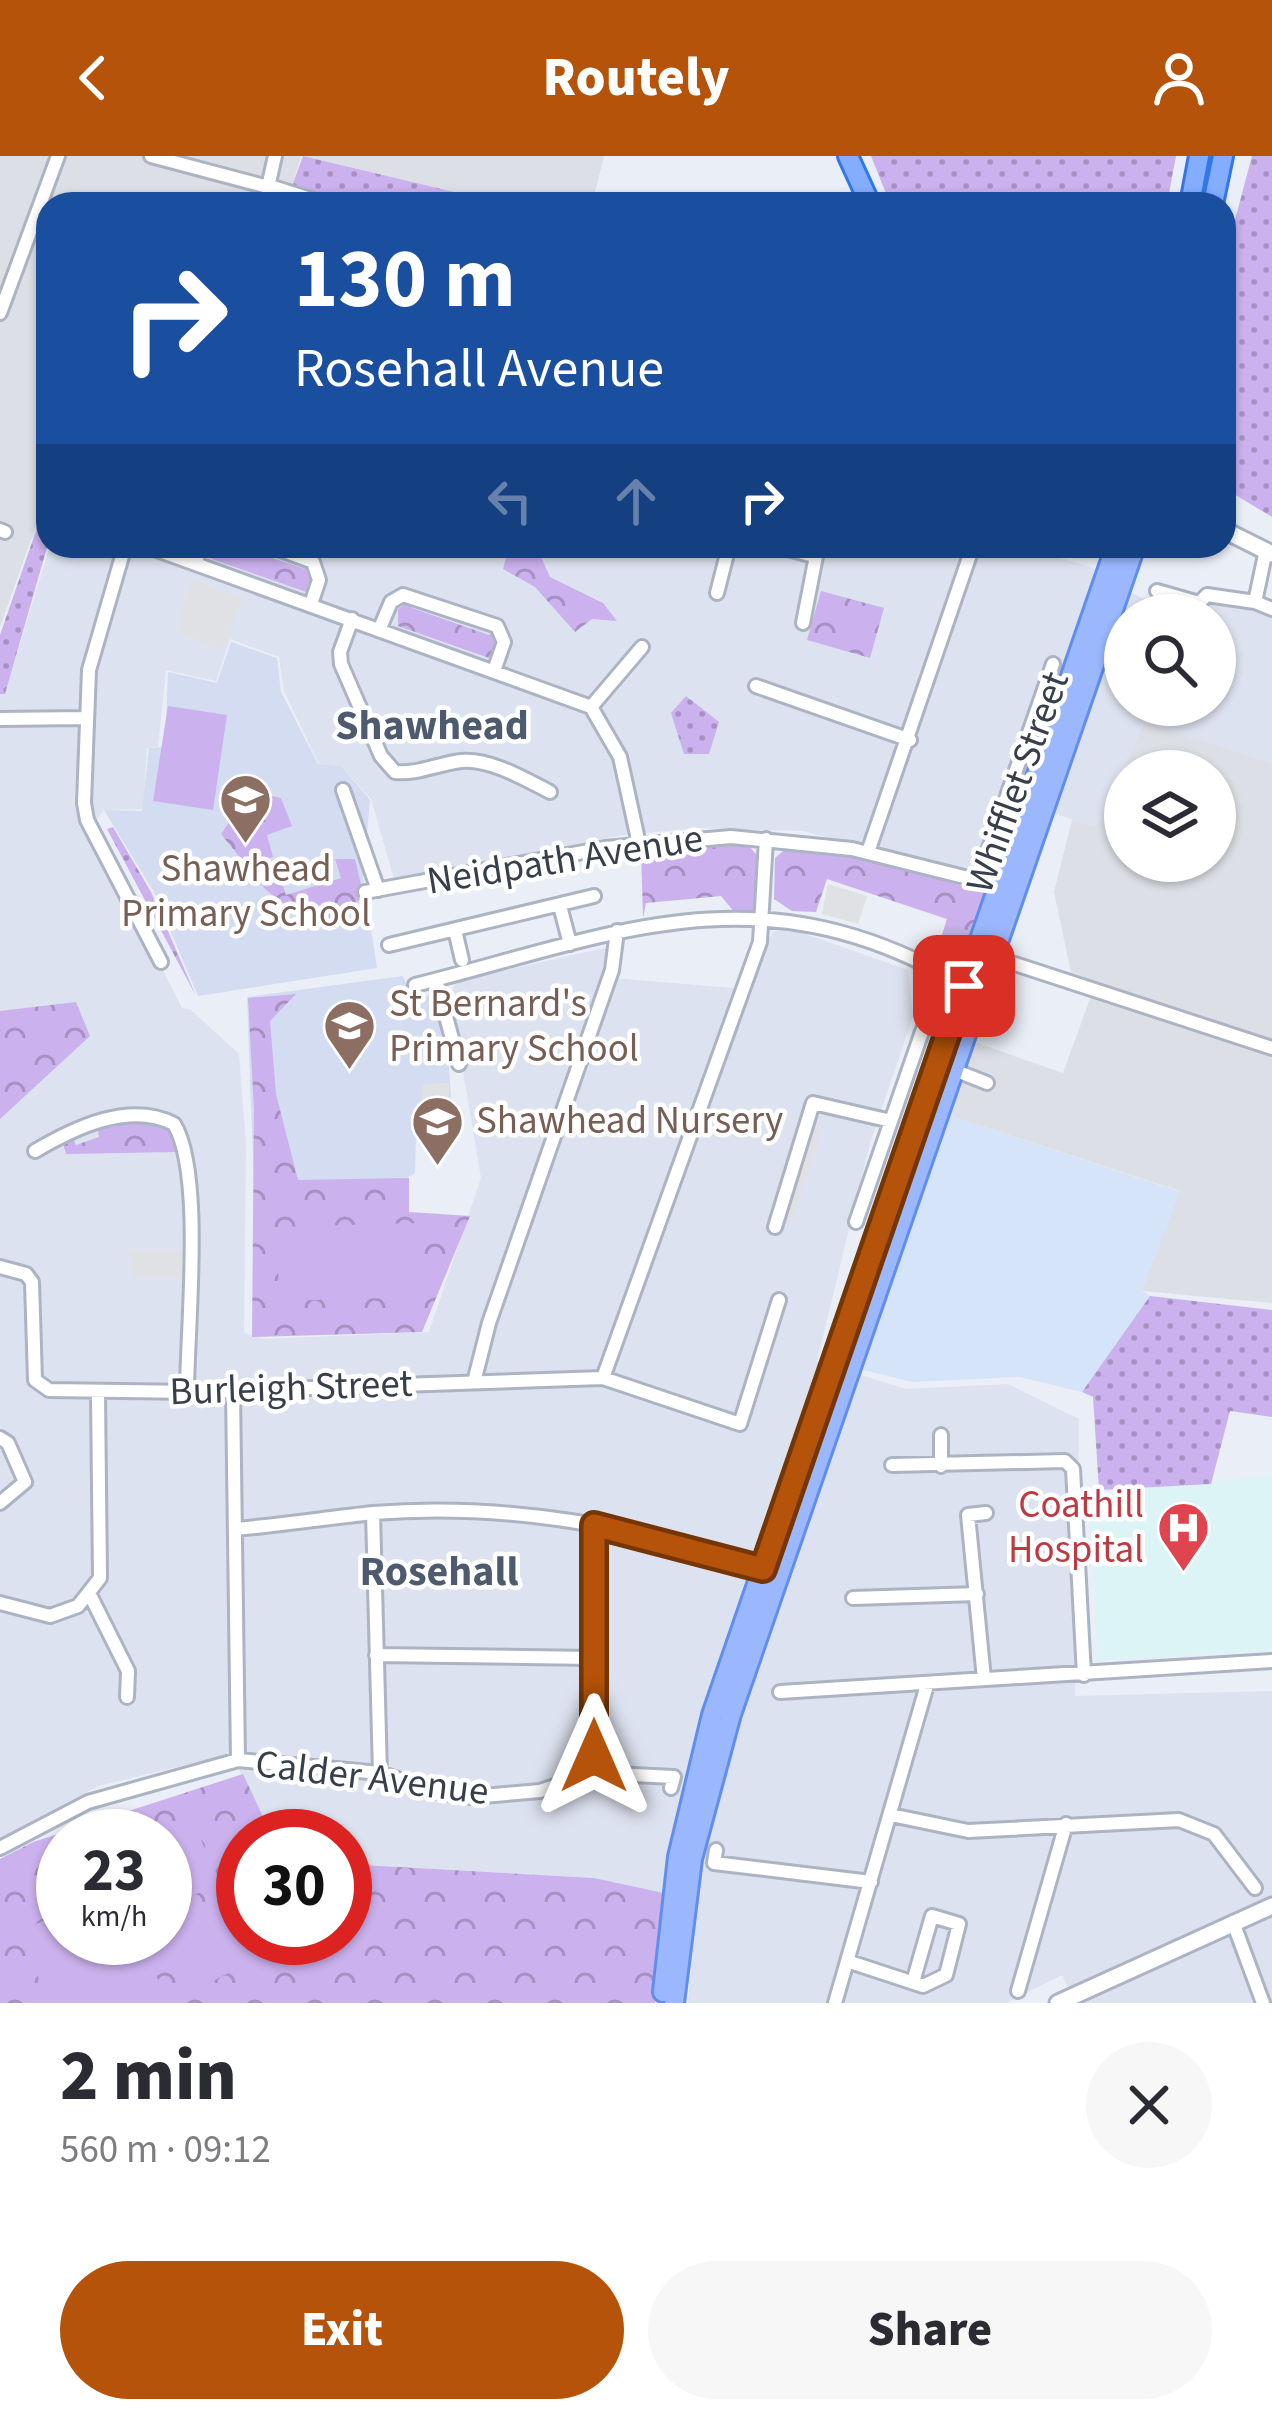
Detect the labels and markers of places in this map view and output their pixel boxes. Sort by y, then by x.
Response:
school or university icon: Shawhead Primary School [218,771,274,845]
place label: Shawhead Primary School [121,841,371,942]
pin [913,935,1015,1037]
place label: St Bernard's Primary School [389,976,639,1077]
school or university icon: St Bernard's Primary School [322,998,378,1072]
school or university icon: Shawhead Nursery [409,1093,465,1167]
place label: Shawhead Nursery [476,1093,783,1149]
place label: Coathill Hospital [1008,1477,1144,1578]
hospital icon: Coathill Hospital [1155,1499,1211,1573]

